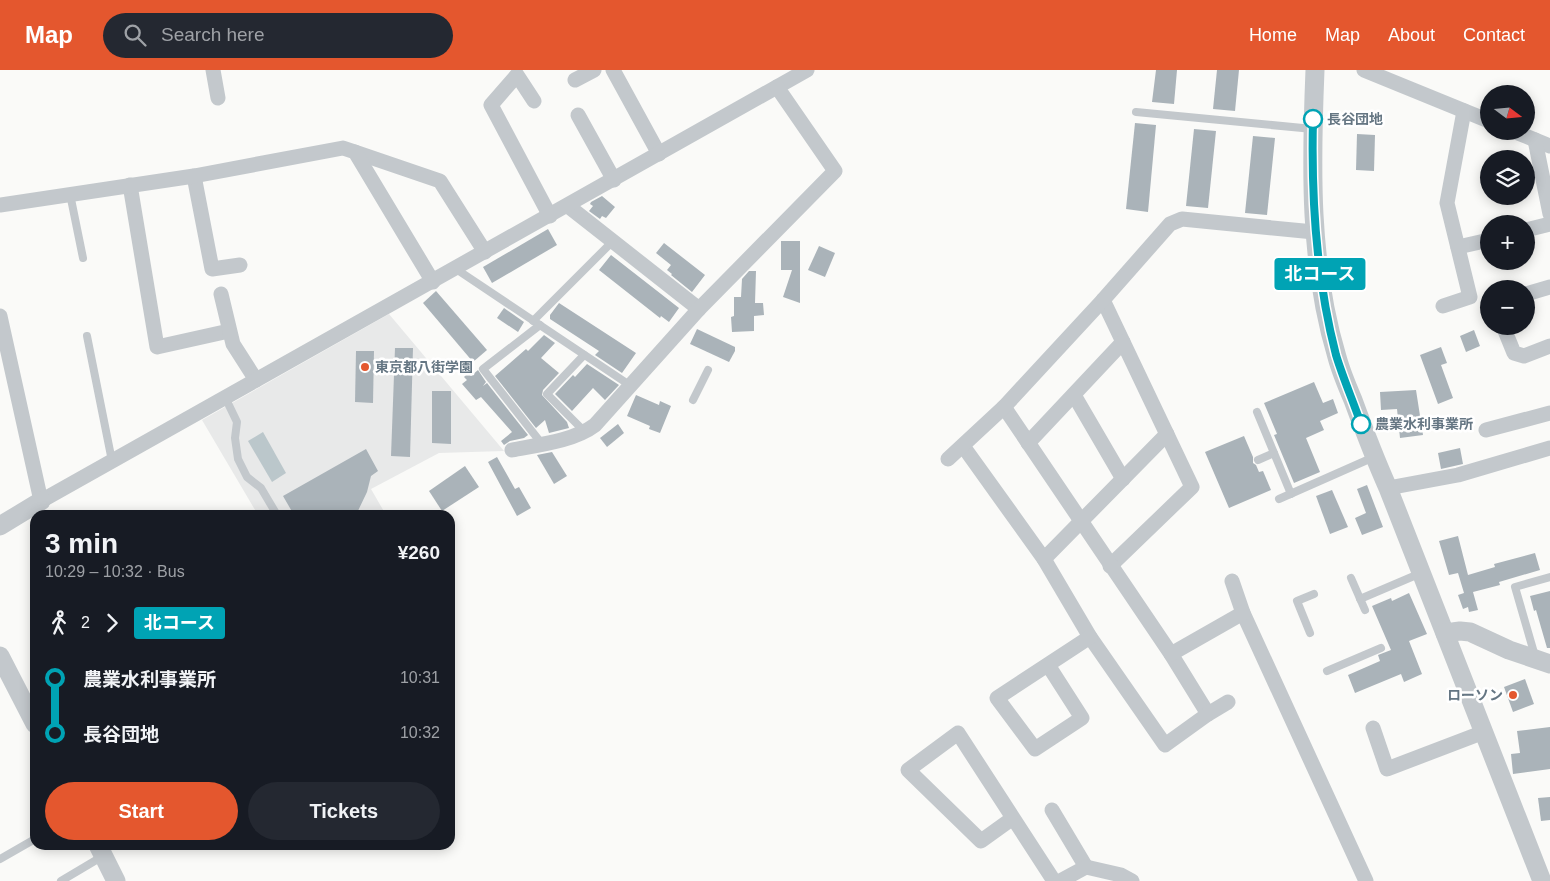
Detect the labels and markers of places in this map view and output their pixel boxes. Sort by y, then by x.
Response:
marker: 長谷団地 [1303,109,1323,129]
place label: 長谷団地 [1327,111,1383,127]
place label: 東京都八街学園 [375,359,473,375]
marker: 東京都八街学園 [359,361,371,373]
marker: 農業水利事業所 [1351,414,1371,434]
place label: 農業水利事業所 [1375,416,1473,432]
place label: ローソン [1447,687,1503,703]
marker: ローソン [1507,689,1519,701]

